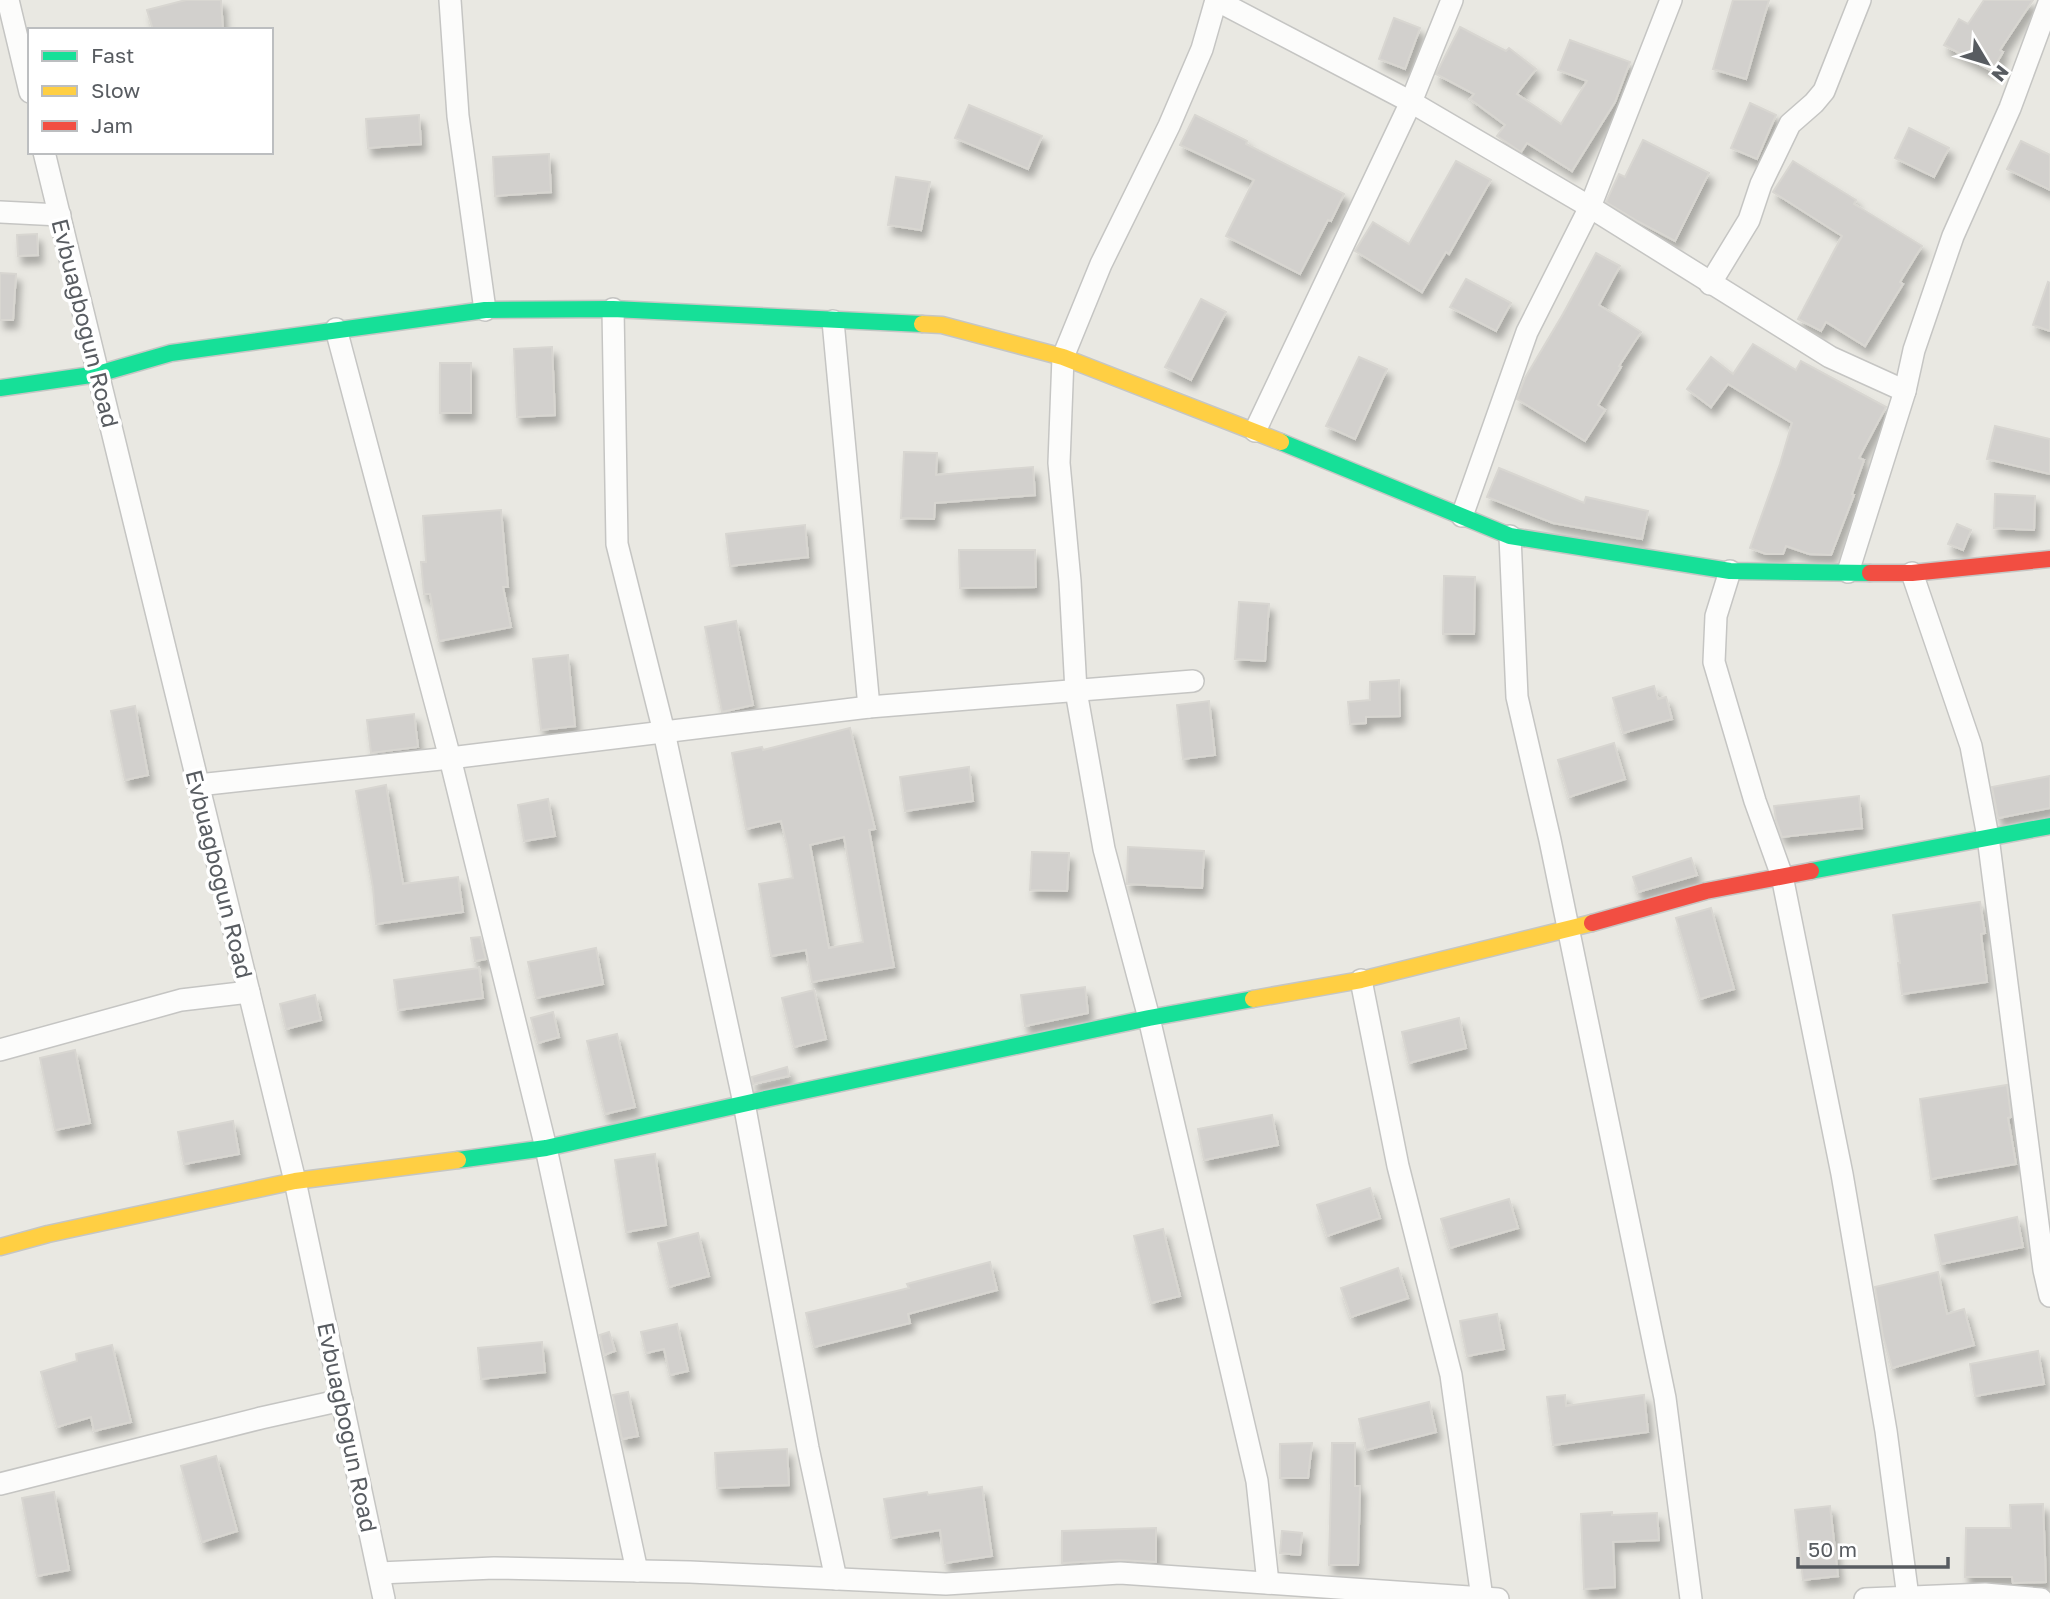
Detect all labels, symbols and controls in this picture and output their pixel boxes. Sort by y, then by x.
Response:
legend [28,28,273,154]
north arrow [1952,28,2022,98]
text: Fast [91,42,134,68]
text: N [1987,61,2014,87]
text: Slow [91,77,140,103]
text: Jam [91,112,133,138]
street label: Evbuagbogun Road [47,216,125,430]
street label: Evbuagbogun Road [181,767,259,981]
street label: Evbuagbogun Road [312,1319,384,1535]
scale bar [1798,1526,1948,1570]
text: 50 m [1808,1536,1857,1562]

